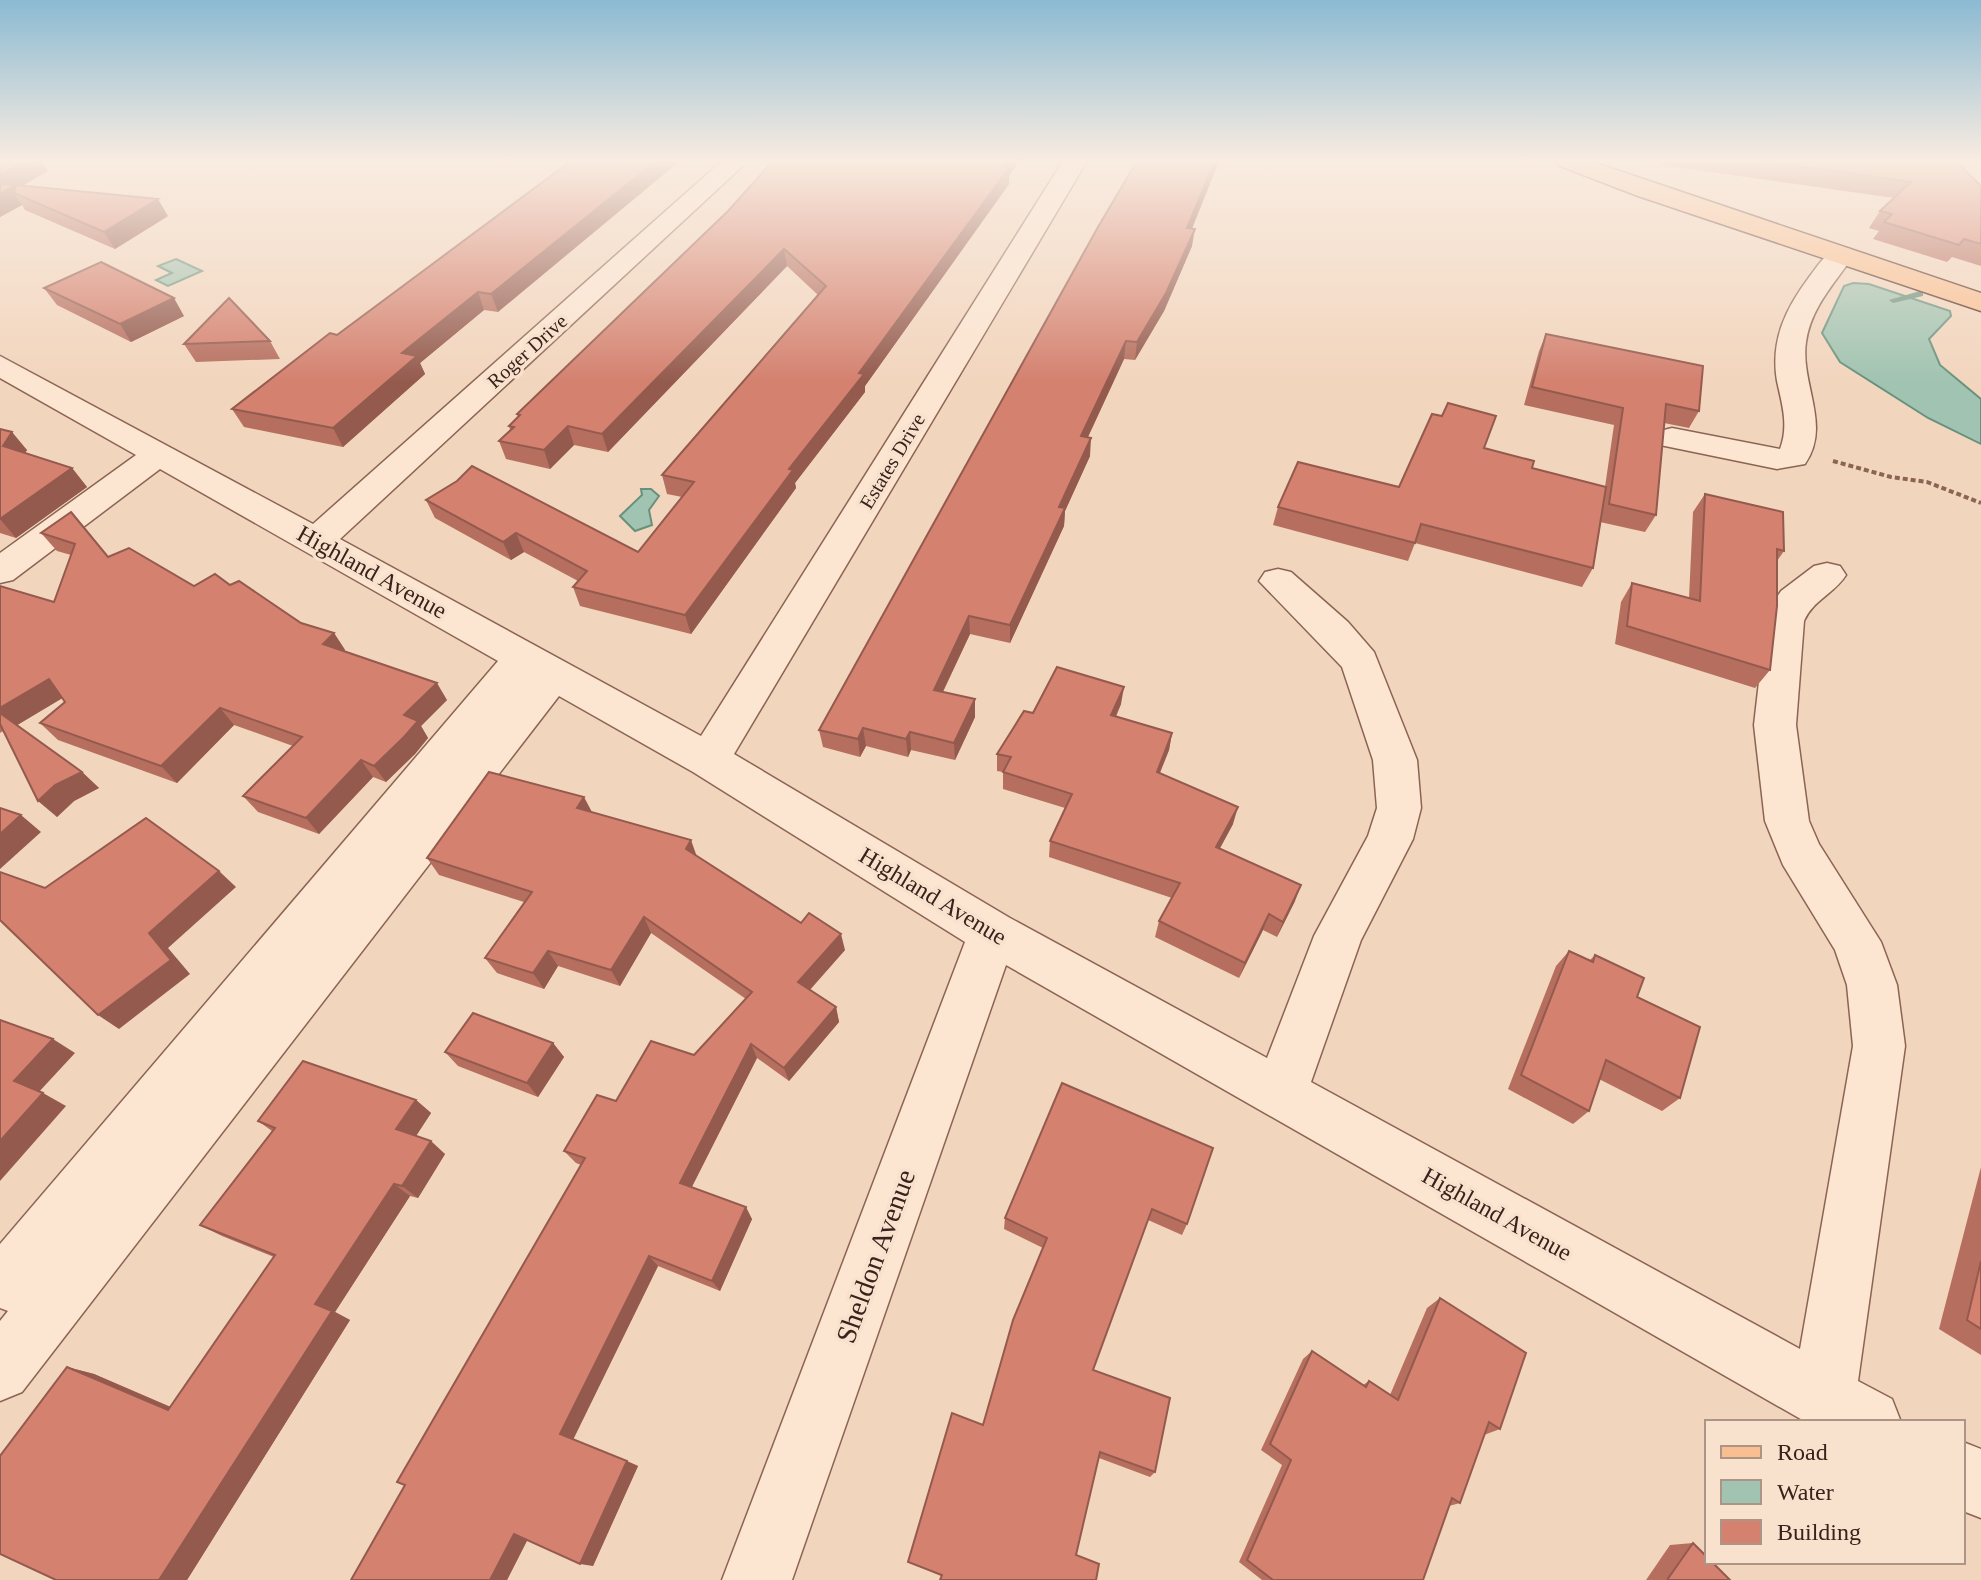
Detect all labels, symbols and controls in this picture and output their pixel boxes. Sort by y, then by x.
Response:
street label: Roger Drive [483,309,572,393]
street label: Estates Drive [855,409,929,513]
street label: Highland Avenue [293,520,451,624]
street label: Highland Avenue [855,842,1011,950]
street label: Highland Avenue [1418,1162,1576,1266]
street label: Sheldon Avenue [830,1165,921,1347]
legend [1705,1420,1965,1564]
text: Road [1777,1439,1828,1465]
text: Water [1777,1479,1834,1505]
text: Building [1777,1519,1861,1545]

